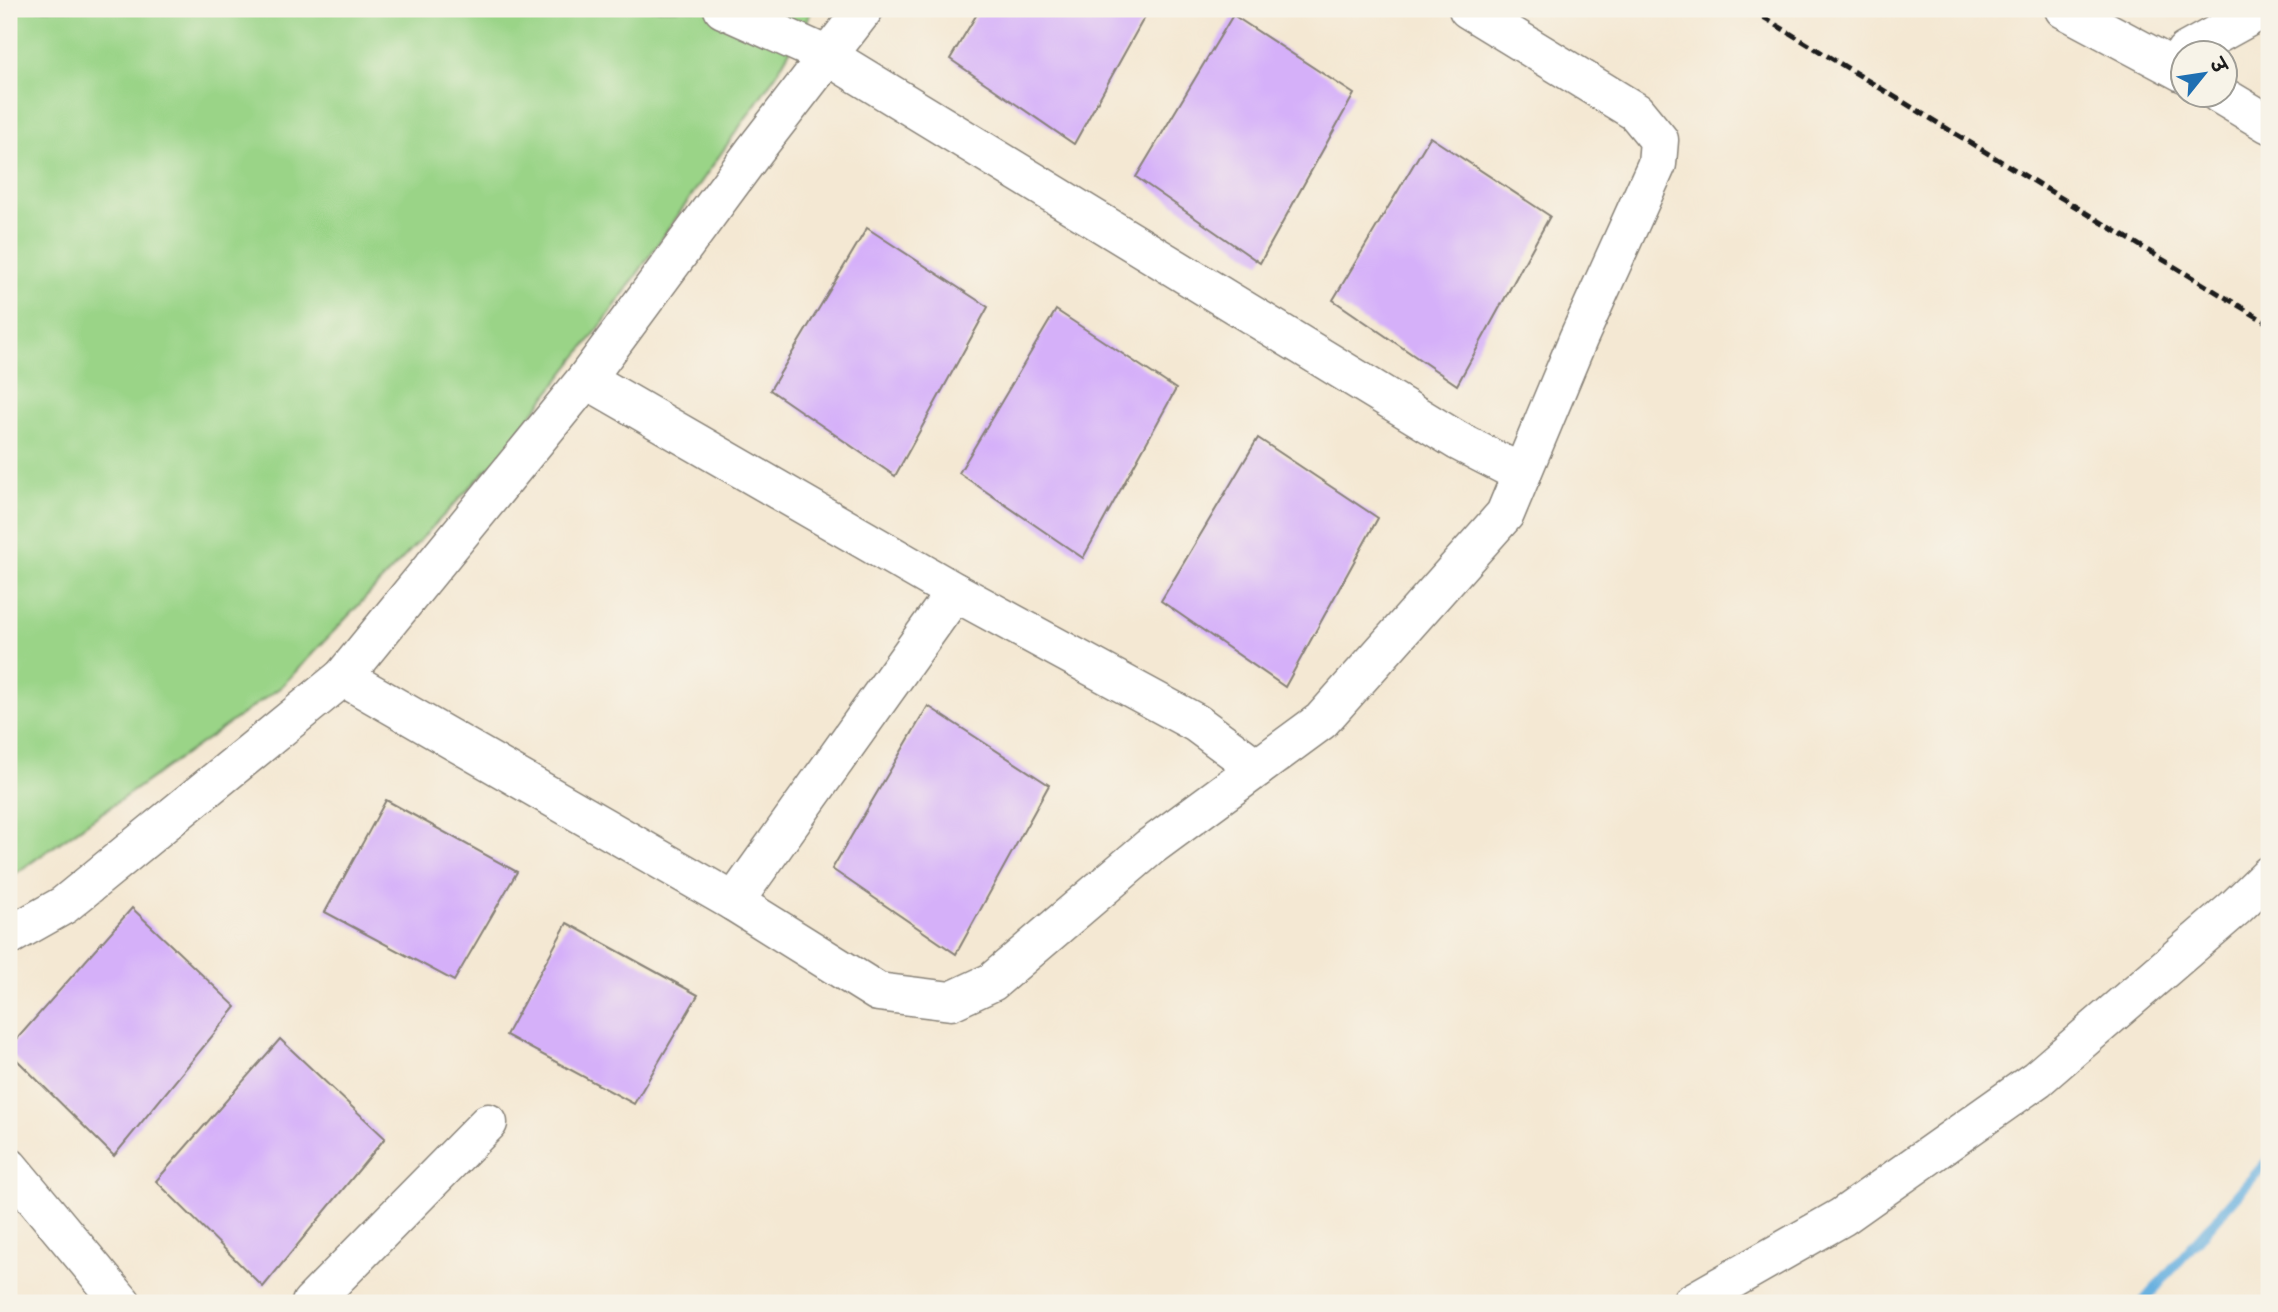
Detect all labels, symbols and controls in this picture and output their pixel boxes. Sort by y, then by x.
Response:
north arrow [2170,38,2240,108]
text: उ [2204,53,2233,79]

